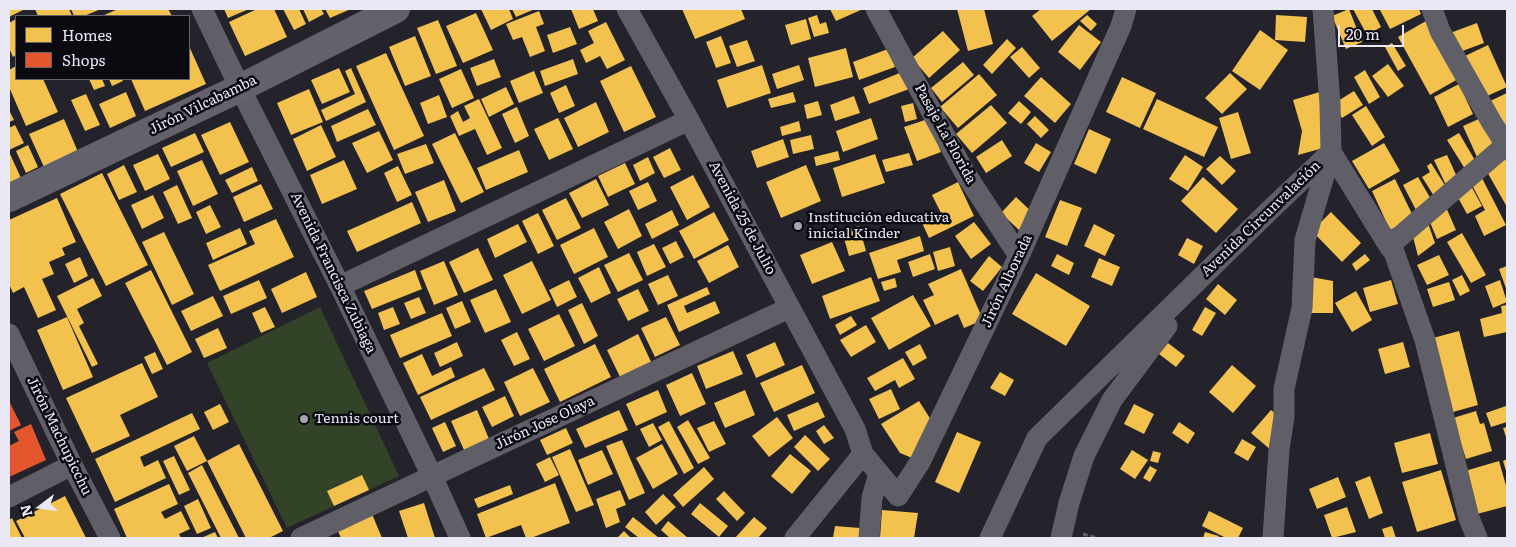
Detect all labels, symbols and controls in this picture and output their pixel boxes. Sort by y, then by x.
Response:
legend [15,15,190,80]
scale bar [1341,15,1407,47]
text: 20 m [1346,22,1380,45]
text: Homes [62,23,112,46]
text: Shops [62,48,105,71]
street label: Jirón Vilcabamba [146,72,260,138]
street label: Pasaje La Florida [911,81,979,187]
street label: Avenida 25 de Julio [705,158,779,278]
street label: Avenida Circunvalación [1198,158,1324,280]
street label: Avenida Francisca Zubiaga [287,190,379,356]
place label: Institución educativa inicial Kinder [808,210,949,242]
marker: Institución educativa inicial Kinder [792,220,804,232]
street label: Jirón Alborada [978,232,1036,330]
street label: Jirón Machupicchu [23,374,95,498]
street label: Jirón Jose Olaya [493,393,597,453]
place label: Tennis court [314,411,399,427]
marker: Tennis court [298,413,310,425]
north arrow [15,482,65,532]
text: N [14,503,37,519]

